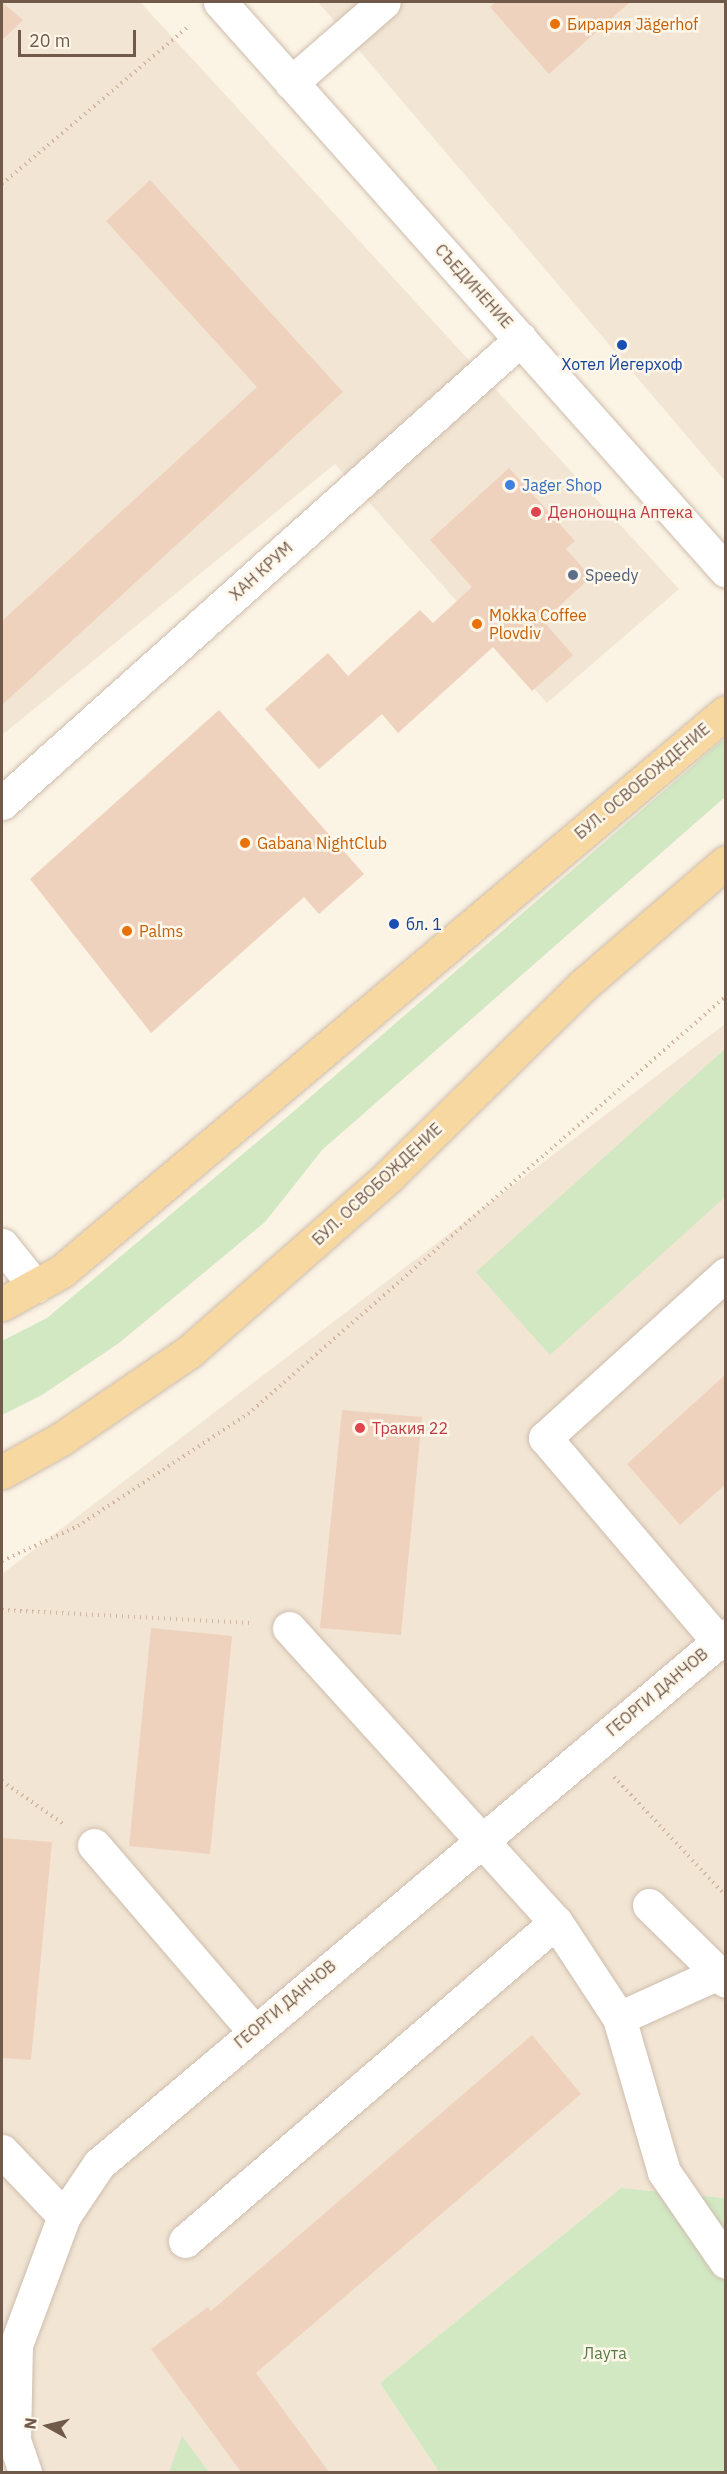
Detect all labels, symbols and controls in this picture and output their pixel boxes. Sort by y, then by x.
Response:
place label: Бирария Jägerhof [567,14,698,34]
marker: Бирария Jägerhof [548,17,562,31]
scale bar [21,18,140,56]
text: 20 m [29,29,71,52]
street label: СЪЕДИНЕНИЕ [431,240,517,332]
marker: Хотел Йегерхоф [615,338,629,352]
place label: Хотел Йегерхоф [562,354,682,374]
place label: Jager Shop [522,475,602,495]
marker: Jager Shop [503,478,517,492]
place label: Денонощна Аптека [548,502,693,522]
marker: Денонощна Аптека [529,505,543,519]
street label: ХАН КРУМ [226,538,296,604]
place label: Speedy [585,565,638,585]
marker: Speedy [566,568,580,582]
place label: Mokka Coffee Plovdiv [489,605,587,643]
marker: Mokka Coffee Plovdiv [470,617,484,631]
street label: БУЛ. ОСВОБОЖДЕНИЕ [571,719,713,843]
place label: Gabana NightClub [257,833,387,853]
marker: Gabana NightClub [238,836,252,850]
place label: бл. 1 [406,914,442,934]
marker: бл. 1 [387,917,401,931]
place label: Palms [139,921,183,941]
marker: Palms [120,924,134,938]
street label: БУЛ. ОСВОБОЖДЕНИЕ [308,1119,446,1249]
place label: Тракия 22 [372,1418,448,1438]
marker: Тракия 22 [353,1421,367,1435]
street label: ГЕОРГИ ДАНЧОВ [602,1644,712,1740]
street label: ГЕОРГИ ДАНЧОВ [230,1956,340,2052]
park label: Лаута [583,2343,627,2363]
north arrow [18,2396,78,2456]
text: N [19,2416,41,2431]

